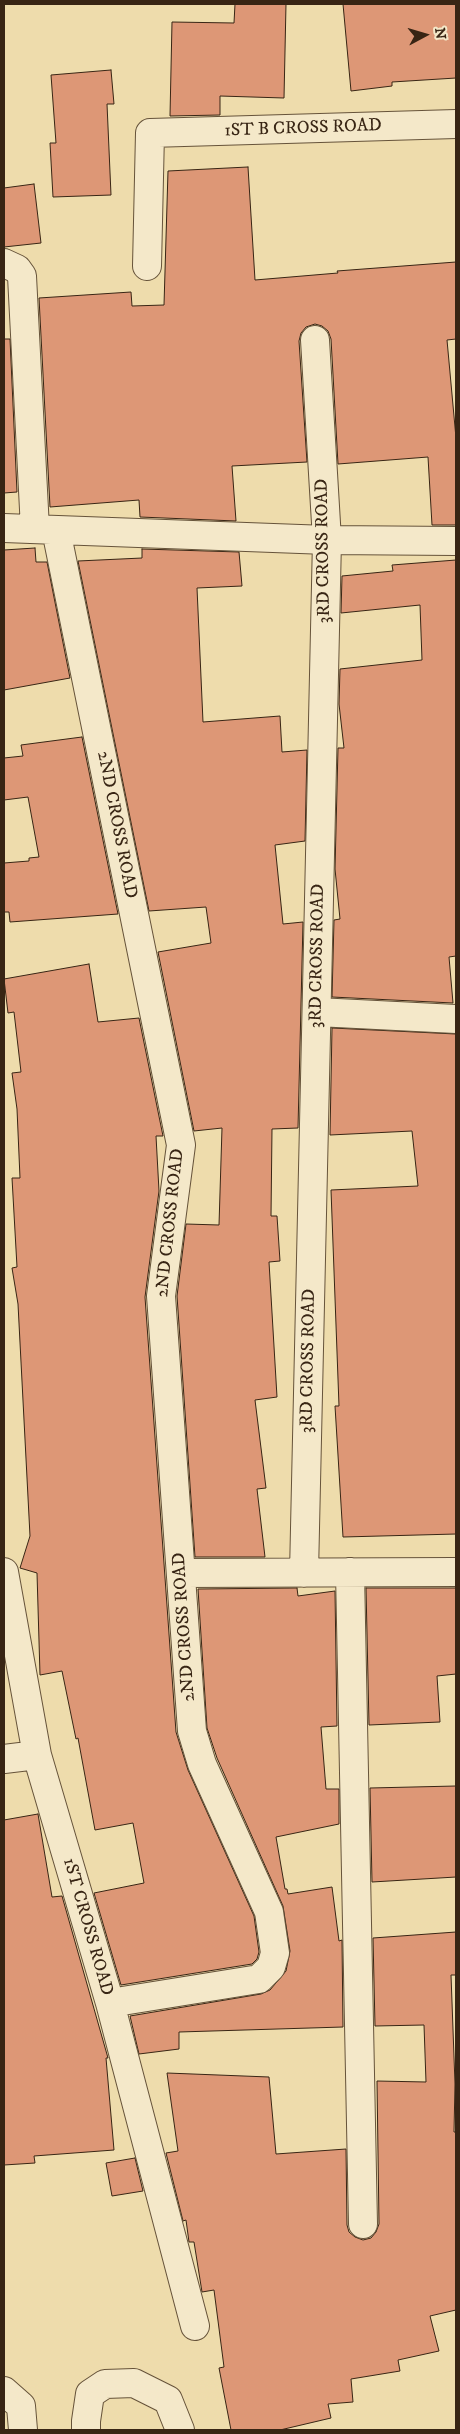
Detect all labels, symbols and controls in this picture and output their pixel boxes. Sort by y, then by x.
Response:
north arrow [400,10,450,60]
text: N [430,27,449,40]
street label: 1ST B CROSS ROAD [224,115,382,143]
street label: 3RD CROSS ROAD [312,479,336,623]
street label: 2ND CROSS ROAD [91,750,141,900]
street label: 3RD CROSS ROAD [306,884,330,1028]
street label: 2ND CROSS ROAD [152,1148,190,1298]
street label: 3RD CROSS ROAD [297,1289,321,1433]
street label: 2ND CROSS ROAD [169,1552,201,1702]
street label: 1ST CROSS ROAD [57,1856,117,1998]

